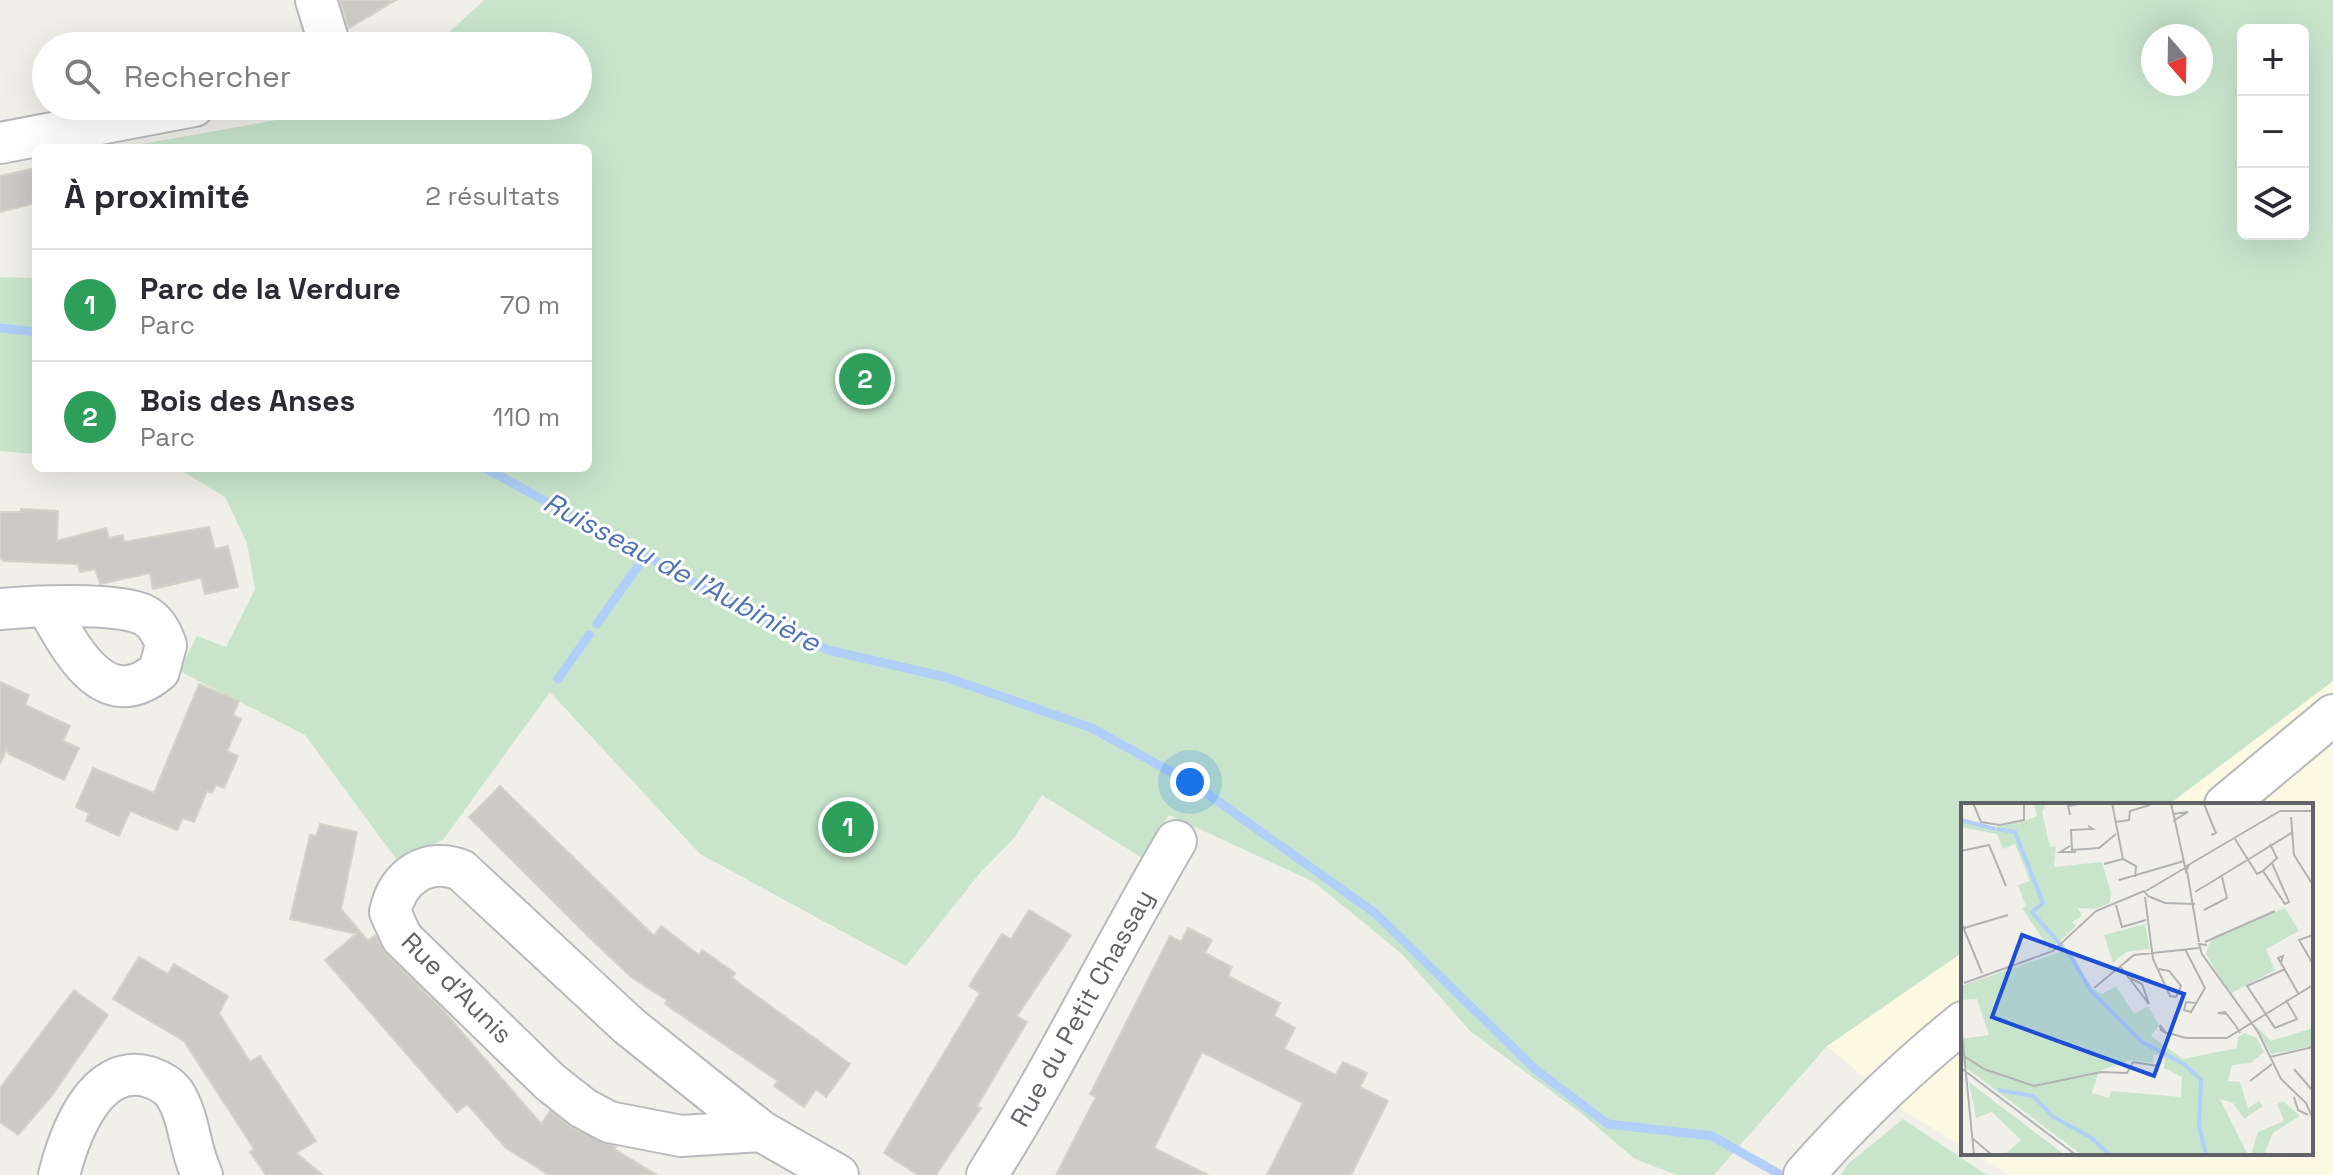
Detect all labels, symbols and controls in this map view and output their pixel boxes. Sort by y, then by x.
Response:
north arrow [2141,24,2213,96]
map controls [2237,24,2309,240]
button: + [2237,24,2309,96]
search box [32,32,592,120]
icon: search [60,54,104,98]
text: Rechercher [124,57,291,96]
button: − [2237,96,2309,168]
button: layers [2237,168,2309,240]
text: À proximité [64,175,250,218]
text: 2 résultats [425,179,560,213]
text: Parc de la Verdure [140,269,401,308]
text: 1 [84,288,96,322]
text: 70 m [500,288,560,322]
text: Parc [140,308,195,342]
pin: 2 [839,349,891,409]
text: Bois des Anses [140,381,355,420]
text: 2 [82,400,98,434]
text: 110 m [493,400,560,434]
text: Parc [140,420,195,454]
water label: Ruisseau de l'Aubinière [538,484,828,661]
your location [1170,762,1210,802]
pin: 1 [822,797,874,857]
inset map [1961,803,2313,1155]
street label: Rue du Petit Chassay [1003,883,1161,1133]
street label: Rue d'Aunis [394,925,520,1051]

